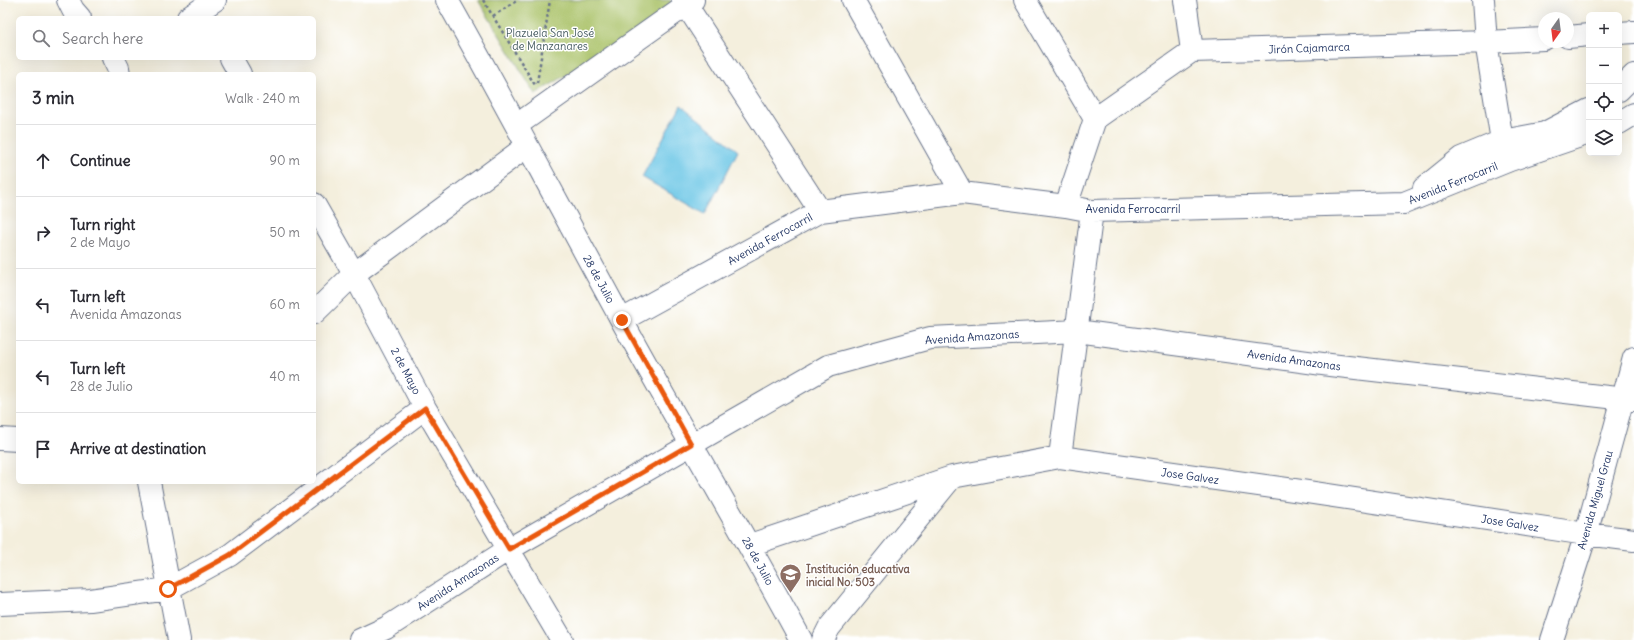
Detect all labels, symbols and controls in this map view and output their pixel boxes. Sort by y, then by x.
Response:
north arrow [1538,12,1574,48]
map controls [1586,12,1622,156]
button: + [1586,12,1622,48]
search box [16,16,316,60]
park label: Plazuela San José de Manzanares [506,26,594,53]
icon: search [30,27,52,49]
text: Search here [62,29,143,48]
street label: Jirón Cajamarca [1268,40,1350,56]
button: − [1586,48,1622,84]
button: locate [1586,84,1622,120]
text: 3 min [32,87,74,109]
text: Walk · 240 m [225,90,300,107]
button: layers [1586,120,1622,156]
icon: ahead [32,150,54,172]
text: Continue [70,151,131,170]
text: 90 m [269,152,300,169]
street label: Avenida Ferrocarril [1406,159,1500,207]
street label: Avenida Ferrocarril [1086,202,1180,216]
street label: Avenida Ferrocarril [725,210,815,268]
text: Turn right [70,215,135,234]
icon: right [32,222,54,244]
text: 50 m [269,224,300,241]
text: 2 de Mayo [70,234,130,251]
street label: 28 de Julio [580,252,618,306]
text: Turn left [70,287,125,306]
icon: left [32,294,54,316]
text: 60 m [269,296,300,313]
text: Avenida Amazonas [70,306,182,323]
route end [613,311,631,329]
street label: Avenida Amazonas [924,327,1020,347]
street label: 2 de Mayo [388,345,424,397]
street label: Avenida Amazonas [1246,346,1342,374]
text: Turn left [70,359,125,378]
icon: left [32,366,54,388]
text: 40 m [269,368,300,385]
text: 28 de Julio [70,378,133,395]
icon: arrive [32,438,54,460]
text: Arrive at destination [70,439,206,458]
street label: Avenida Miguel Grau [1574,448,1616,551]
street label: Jose Galvez [1160,465,1220,487]
street label: Jose Galvez [1480,512,1540,534]
street label: 28 de Julio [739,534,777,588]
street label: Avenida Amazonas [415,550,501,614]
school or university icon: Institución educativa inicial No. 503 [778,562,804,595]
place label: Institución educativa inicial No. 503 [806,562,911,589]
route start [159,580,177,598]

